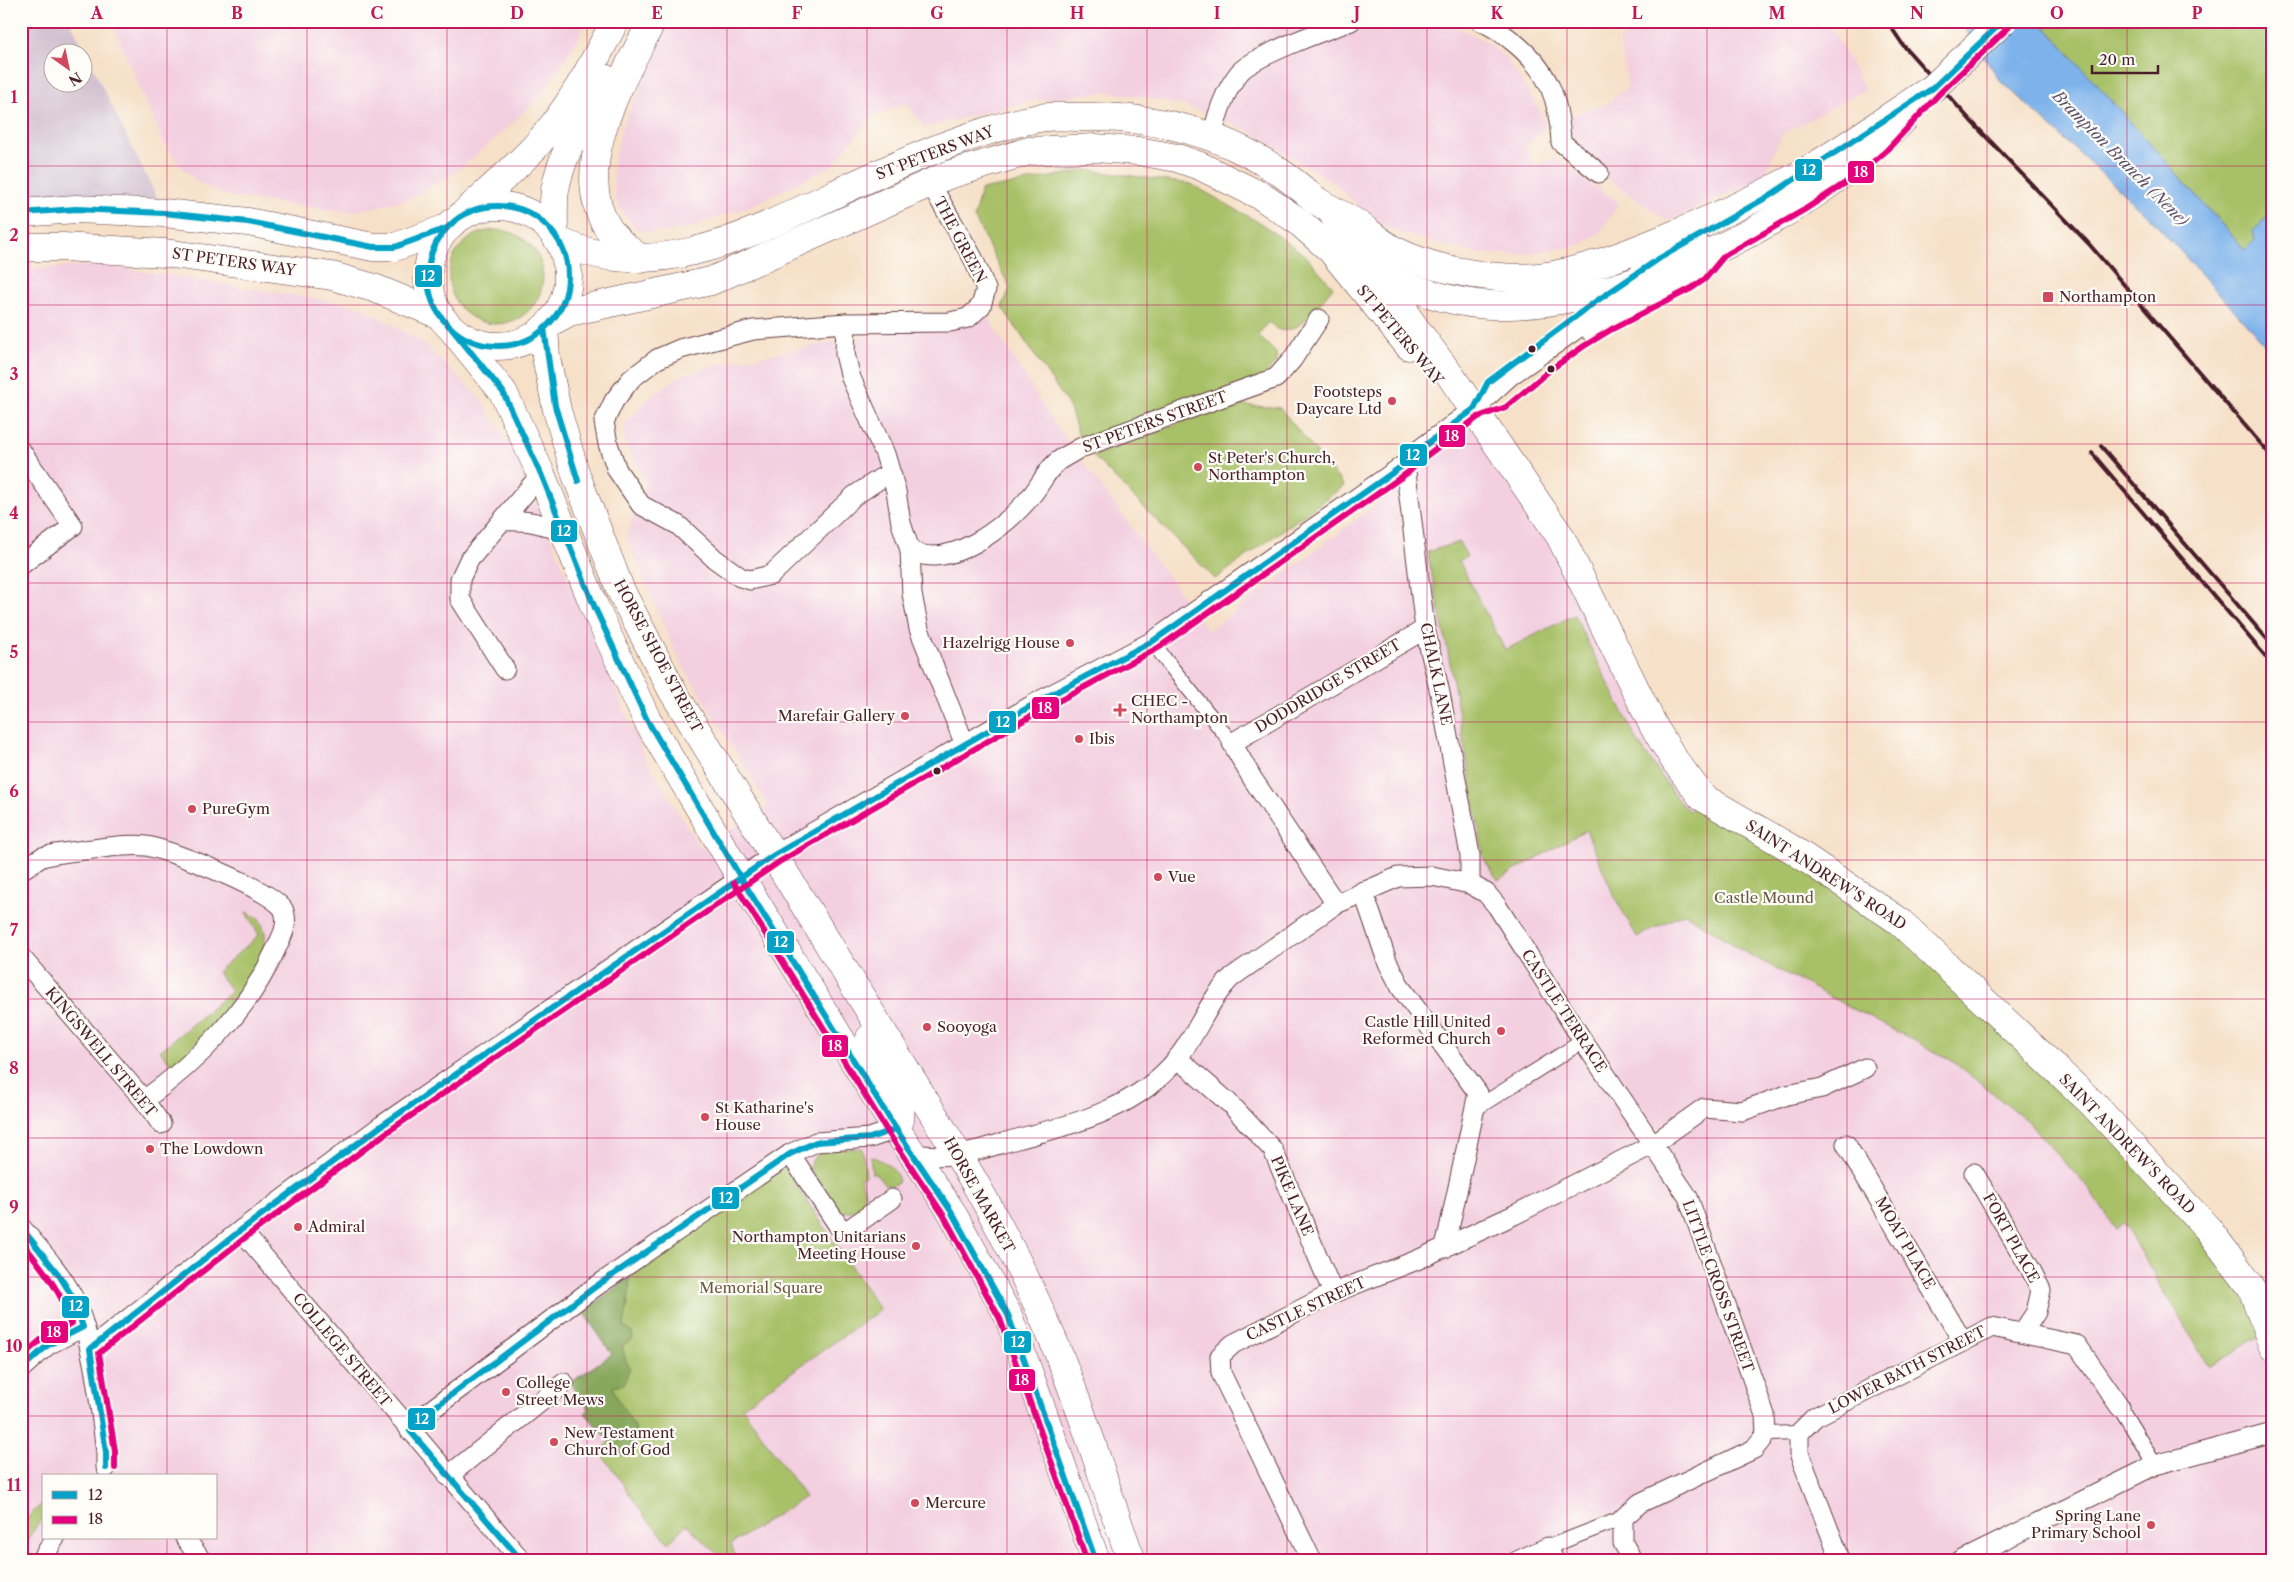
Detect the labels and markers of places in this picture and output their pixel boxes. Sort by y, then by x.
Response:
place label: Northampton [2059,287,2157,306]
marker: Northampton [2041,290,2055,304]
unlabelled marker [1527,344,1537,354]
unlabelled marker [1546,364,1556,374]
place label: Footsteps Daycare Ltd [1296,382,1382,418]
marker: Footsteps Daycare Ltd [1386,395,1398,407]
place label: St Peter's Church, Northampton [1208,448,1335,484]
marker: St Peter's Church, Northampton [1192,461,1204,473]
place label: Hazelrigg House [942,633,1060,652]
marker: Hazelrigg House [1064,637,1076,649]
place label: CHEC - Northampton [1131,691,1229,727]
marker: CHEC - Northampton [1113,703,1127,717]
place label: Marefair Gallery [778,706,896,725]
marker: Marefair Gallery [899,710,911,722]
place label: Ibis [1089,729,1115,748]
marker: Ibis [1073,733,1085,745]
unlabelled marker [932,766,942,776]
place label: PureGym [202,799,270,818]
marker: PureGym [186,803,198,815]
place label: Vue [1167,867,1196,886]
marker: Vue [1152,871,1164,883]
place label: Castle Hill United Reformed Church [1362,1012,1492,1048]
place label: Sooyoga [937,1017,997,1036]
marker: Sooyoga [921,1021,933,1033]
marker: Castle Hill United Reformed Church [1495,1025,1507,1037]
place label: St Katharine's House [715,1098,814,1134]
marker: St Katharine's House [699,1111,711,1123]
place label: The Lowdown [160,1139,264,1158]
marker: The Lowdown [144,1143,156,1155]
place label: Admiral [307,1217,366,1236]
marker: Admiral [292,1221,304,1233]
place label: Northampton Unitarians Meeting House [732,1227,906,1263]
marker: Northampton Unitarians Meeting House [910,1240,922,1252]
place label: College Street Mews [516,1373,604,1409]
marker: College Street Mews [500,1386,512,1398]
place label: New Testament Church of God [564,1423,675,1459]
marker: New Testament Church of God [548,1436,560,1448]
place label: Mercure [925,1493,986,1512]
marker: Mercure [909,1497,921,1509]
place label: Spring Lane Primary School [2031,1506,2142,1542]
marker: Spring Lane Primary School [2145,1519,2157,1531]

